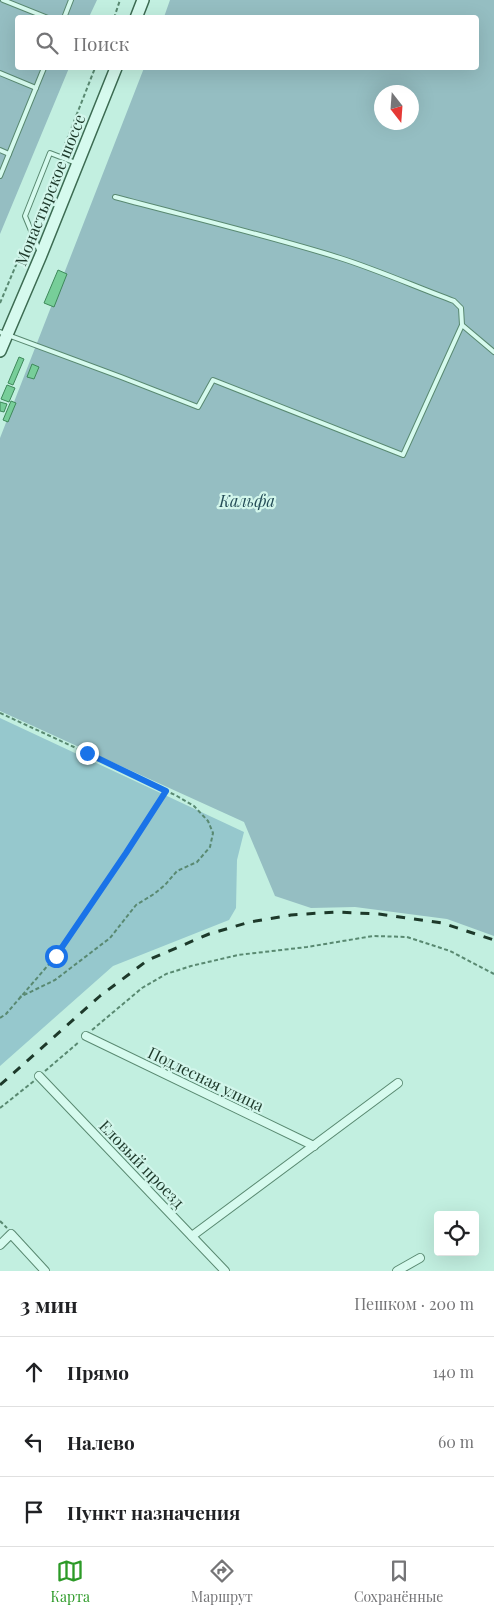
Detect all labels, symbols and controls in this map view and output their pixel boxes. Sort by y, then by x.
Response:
search box [15,15,479,70]
icon: search [33,29,61,57]
text: Поиск [73,30,129,56]
north arrow [374,85,419,130]
street label: Монастырское шоссе [10,111,90,269]
park label: Кальфа [218,490,275,511]
route end [76,742,99,765]
route start [45,945,68,968]
street label: Подлесная улица [145,1041,268,1116]
street label: Еловый проезд [95,1115,190,1212]
map controls [434,1211,479,1256]
button: locate [434,1211,479,1256]
text: 3 мин [20,1290,78,1318]
text: Пешком · 200 m [354,1293,474,1314]
icon: ahead [20,1358,48,1386]
text: Прямо [67,1359,129,1385]
text: 140 m [432,1361,474,1382]
icon: left [20,1428,48,1456]
text: Налево [67,1429,135,1455]
text: 60 m [438,1431,474,1452]
icon: arrive [20,1498,48,1526]
text: Пункт назначения [67,1499,240,1525]
tab: Карта [51,1557,90,1606]
tab: Маршрут [191,1557,253,1606]
tab: Сохранённые [354,1557,443,1606]

